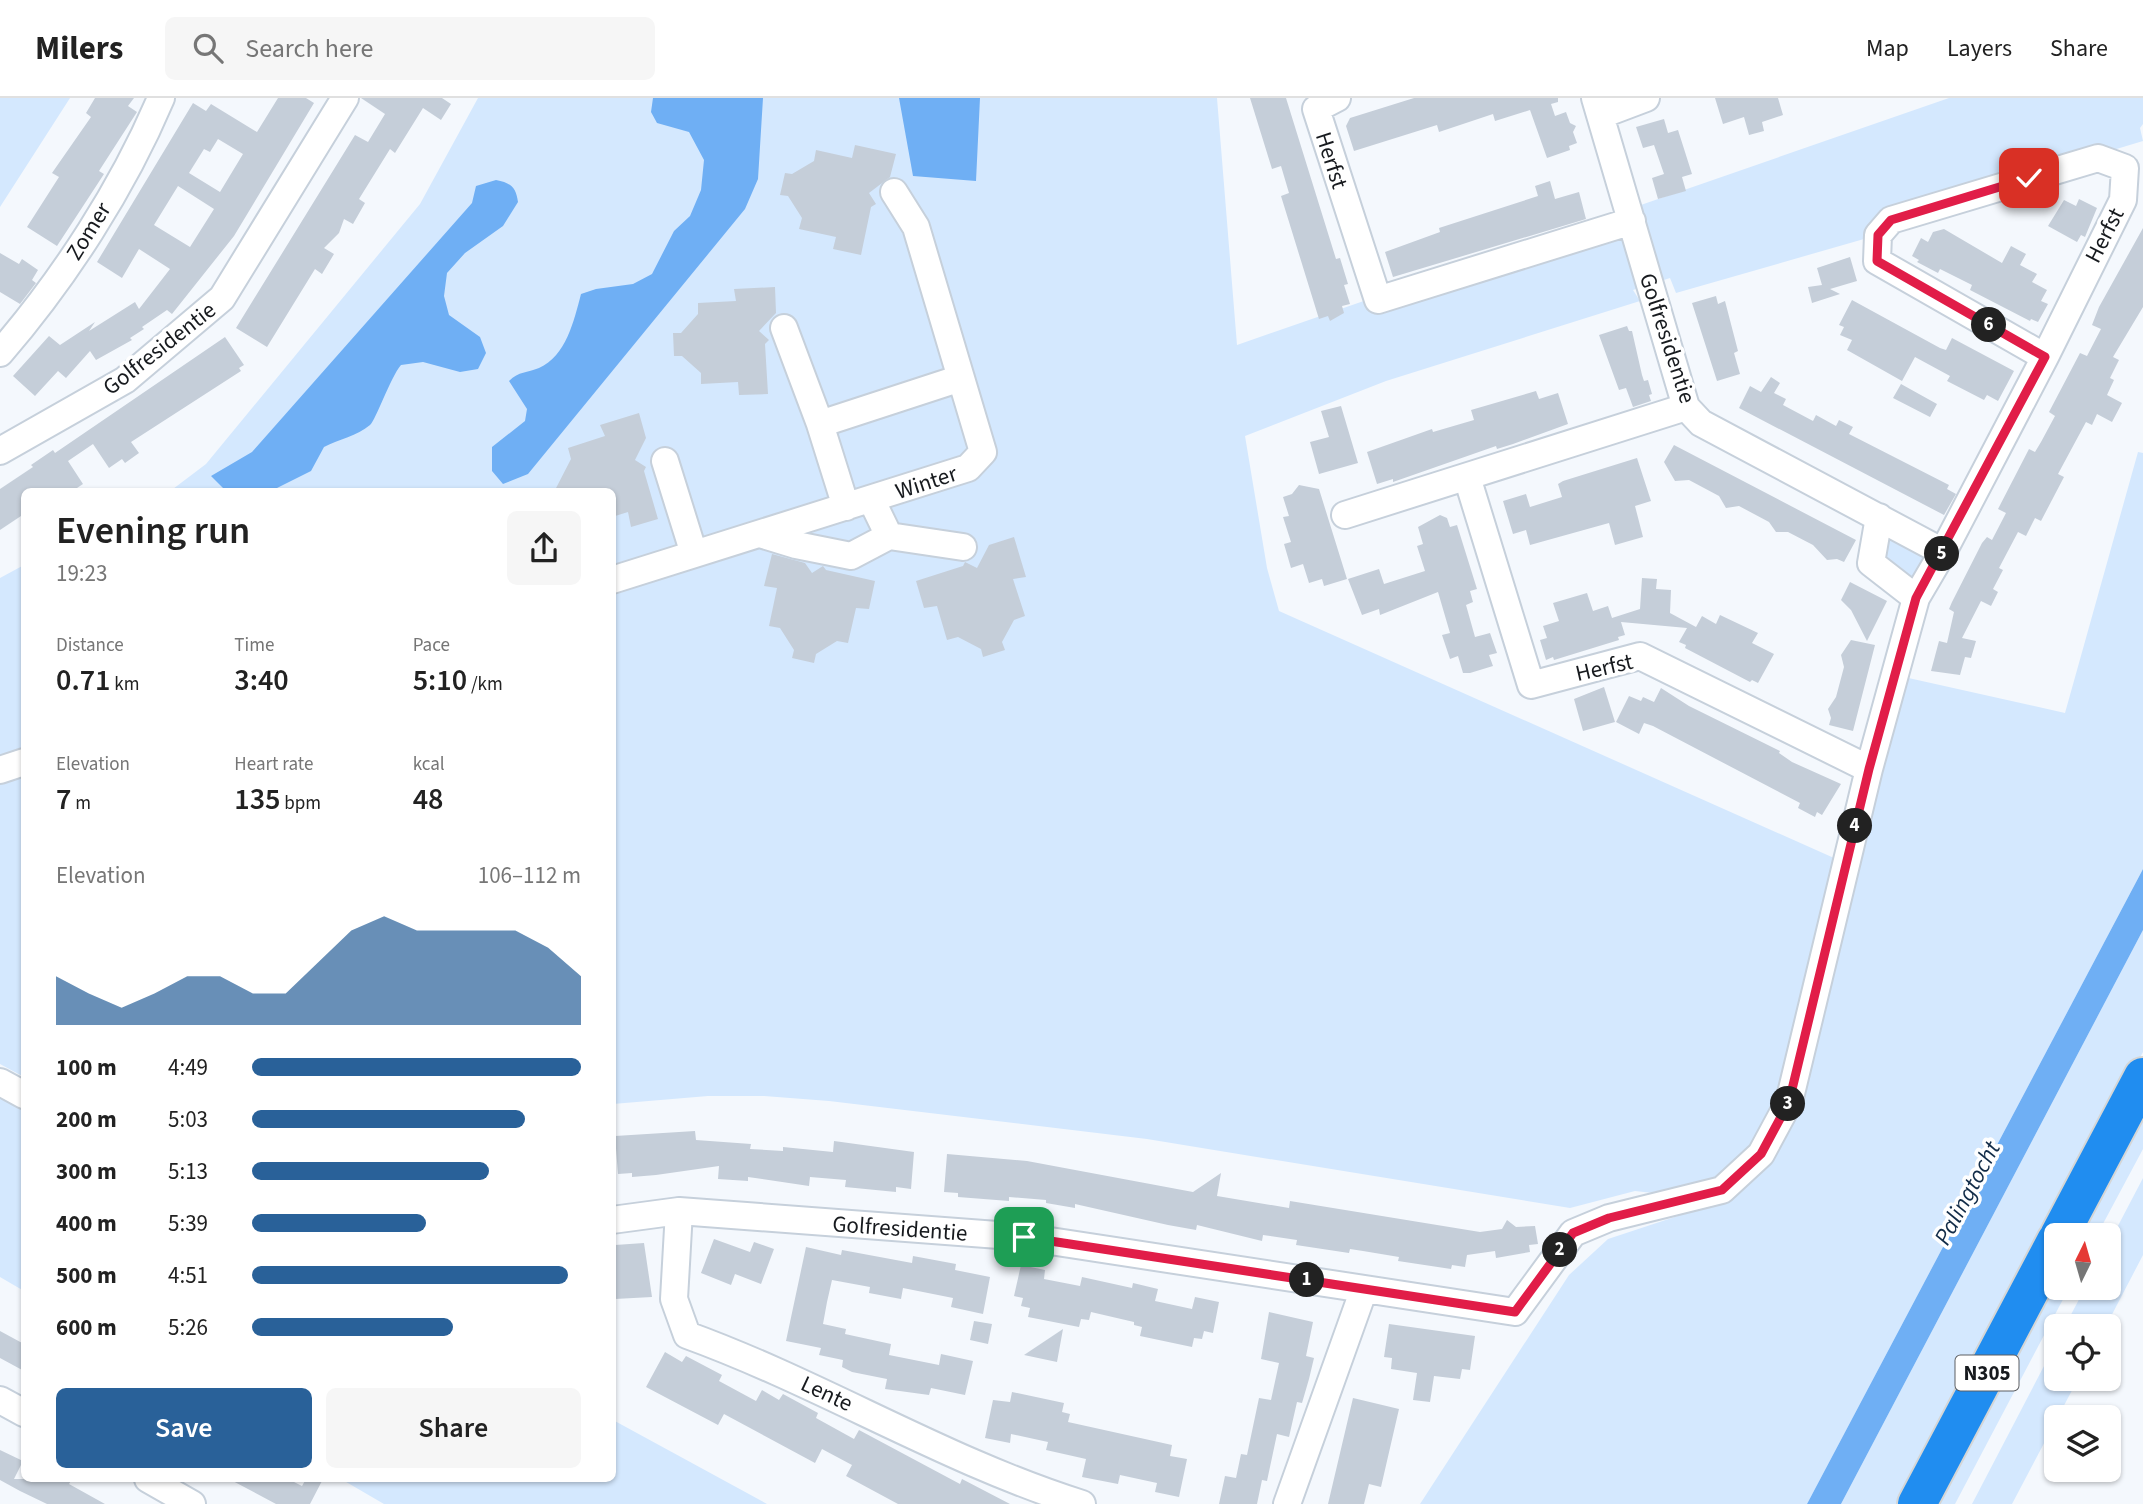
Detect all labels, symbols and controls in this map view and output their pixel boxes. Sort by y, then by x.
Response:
search box [165,17,655,80]
text: Milers [35,25,123,72]
icon: search [189,29,227,67]
text: Search here [245,30,373,67]
text: Map [1866,31,1909,66]
text: Layers [1947,31,2012,66]
text: Share [2050,31,2108,66]
street label: Herfst [1307,127,1356,193]
pin [1999,148,2059,208]
icon: check [2010,159,2048,197]
street label: Zomer [58,195,120,267]
street label: Herfst [2077,202,2132,269]
street label: Golfresidentie [1631,269,1704,408]
street label: Golfresidentie [96,294,223,403]
pin: 6 [1972,308,2007,342]
text: 6 [1983,311,1994,338]
street label: Winter [891,457,962,508]
text: Evening run [56,504,250,558]
button: share [507,511,581,585]
pin: 5 [1924,536,1960,572]
text: 5 [1936,540,1947,567]
text: 19:23 [56,557,107,590]
text: Distance [56,632,124,659]
text: Time [234,632,274,659]
text: Pace [413,632,450,659]
street label: Herfst [1572,645,1636,690]
text: 0.71 [56,659,110,702]
text: 3:40 [234,659,289,702]
text: 5:10 [413,659,467,702]
text: km [110,671,139,698]
text: /km [467,671,503,698]
text: Elevation [56,751,130,778]
text: Heart rate [234,751,313,778]
text: kcal [413,751,445,778]
text: 7 [56,778,71,821]
text: 135 [234,778,281,821]
text: 48 [413,778,443,821]
text: m [71,790,91,817]
text: bpm [281,790,321,817]
pin: 4 [1838,808,1872,844]
text: 4 [1849,812,1860,839]
text: Elevation [56,859,146,892]
text: 106–112 m [478,859,581,892]
text: 100 m [56,1051,117,1084]
text: 4:49 [168,1051,208,1084]
pin: 3 [1770,1086,1806,1122]
text: 3 [1782,1090,1793,1117]
text: 200 m [56,1103,117,1136]
text: 5:03 [168,1103,208,1136]
water label: Palingtocht [1925,1134,2010,1251]
text: 300 m [56,1155,117,1188]
text: 5:13 [168,1155,208,1188]
text: 400 m [56,1207,117,1240]
text: 5:39 [168,1207,208,1240]
street label: Golfresidentie [831,1207,969,1250]
pin [994,1207,1054,1267]
icon: arrive [1005,1218,1043,1256]
north arrow [2044,1223,2121,1300]
map controls [2044,1223,2121,1482]
pin: 2 [1542,1232,1578,1268]
text: 2 [1554,1236,1565,1263]
text: 500 m [56,1259,117,1292]
text: 4:51 [168,1259,208,1292]
pin: 1 [1290,1262,1324,1298]
text: 1 [1301,1266,1312,1293]
text: 600 m [56,1311,117,1344]
text: 5:26 [168,1311,208,1344]
button: locate [2044,1314,2121,1391]
road number: N305 [1955,1356,2018,1390]
street label: Lente [795,1367,858,1420]
button: Save [56,1388,312,1468]
button: Share [326,1388,581,1468]
button: layers [2044,1405,2121,1482]

